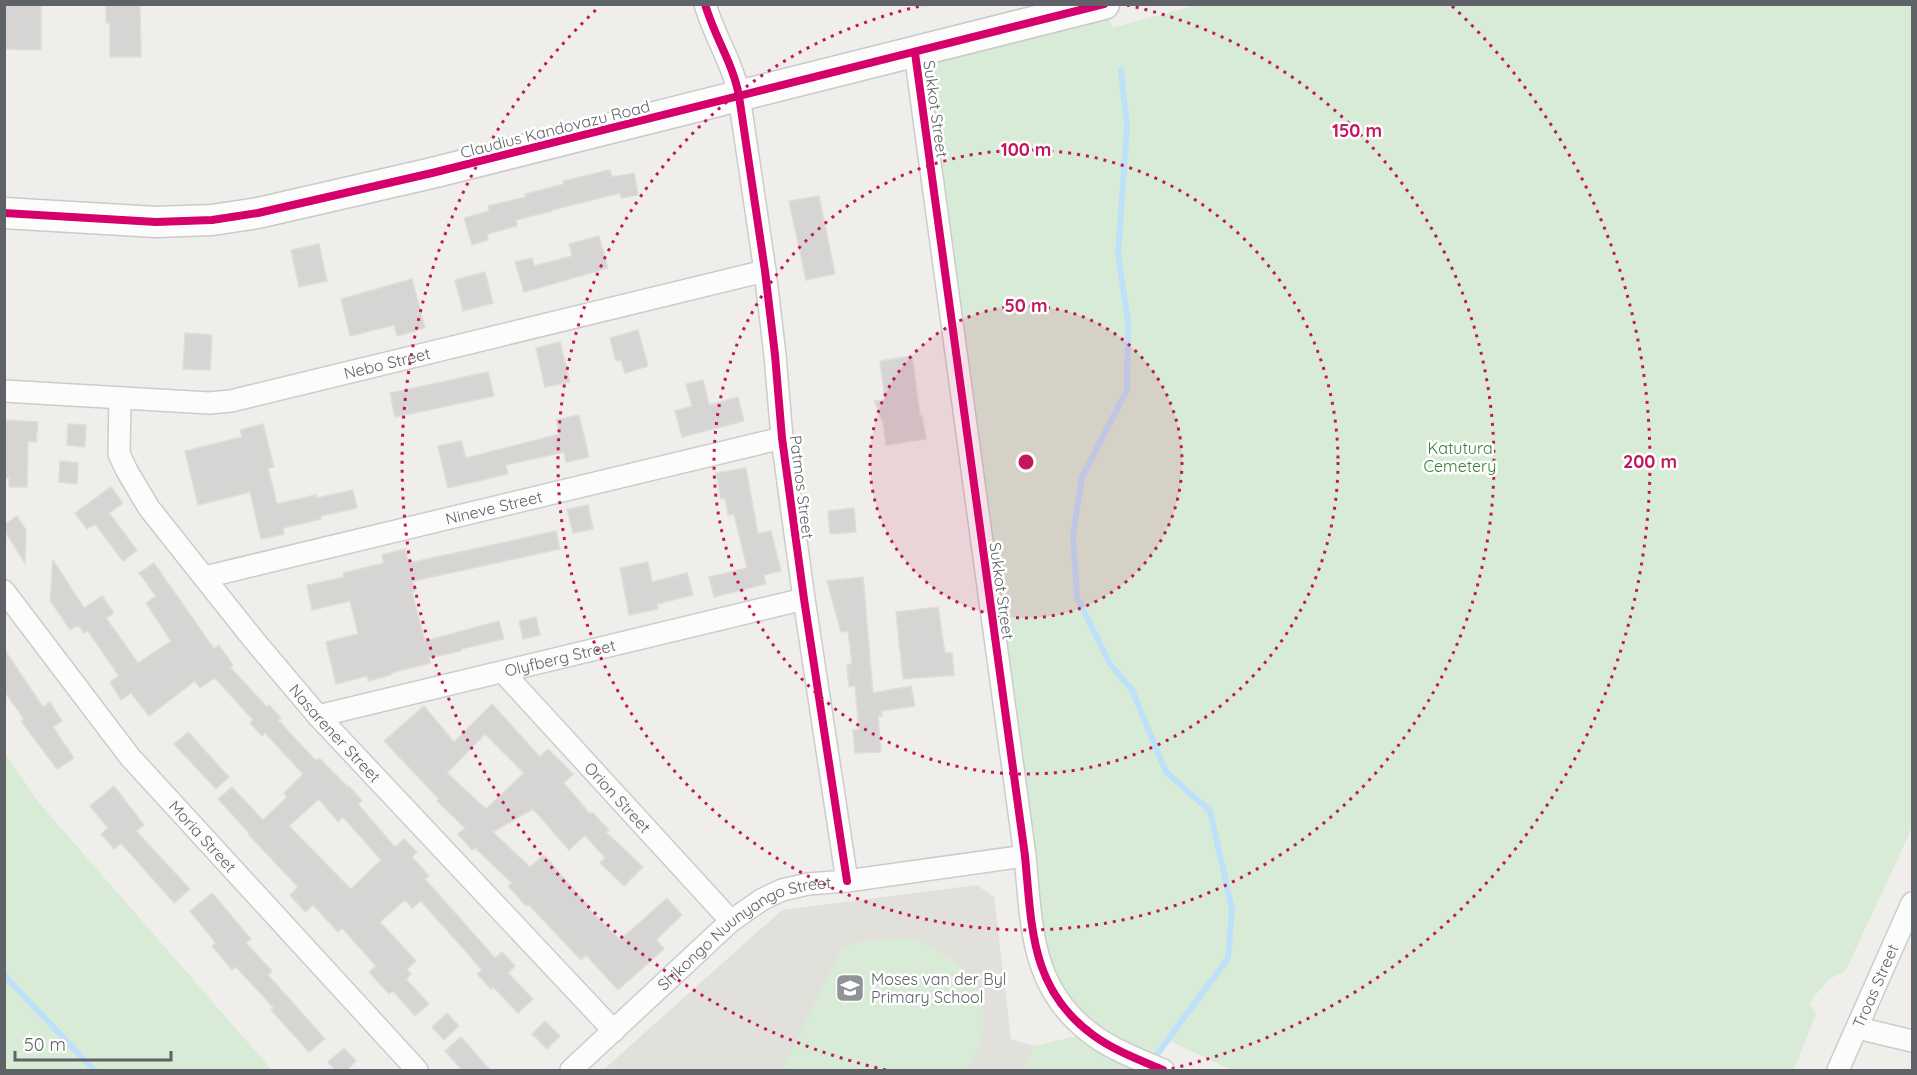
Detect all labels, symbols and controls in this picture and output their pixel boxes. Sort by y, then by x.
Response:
street label: Sukkot Street [919,59,953,159]
street label: Claudius Kandovazu Road [458,96,652,162]
text: 150 m [1332,119,1382,142]
text: 100 m [1001,138,1051,161]
text: 50 m [1004,294,1048,317]
street label: Nebo Street [342,343,432,383]
street label: Patmos Street [786,434,818,540]
park label: Katutura Cemetery [1424,438,1496,476]
text: 200 m [1623,450,1677,473]
centre of rings [1016,452,1036,472]
street label: Nineve Street [443,486,544,529]
street label: Sukkot Street [985,541,1019,641]
street label: Olyfberg Street [503,635,618,681]
street label: Nasarener Street [285,680,385,786]
street label: Orion Street [580,758,655,837]
street label: Moria Street [165,796,241,876]
street label: Shikongo Nuunyango Street [653,872,832,995]
street label: Troas Street [1848,941,1903,1031]
place label: Moses van der Byl Primary School [871,969,1007,1007]
school or university icon: Moses van der Byl Primary School [834,972,866,1004]
scale bar [15,1024,171,1062]
text: 50 m [24,1033,66,1056]

